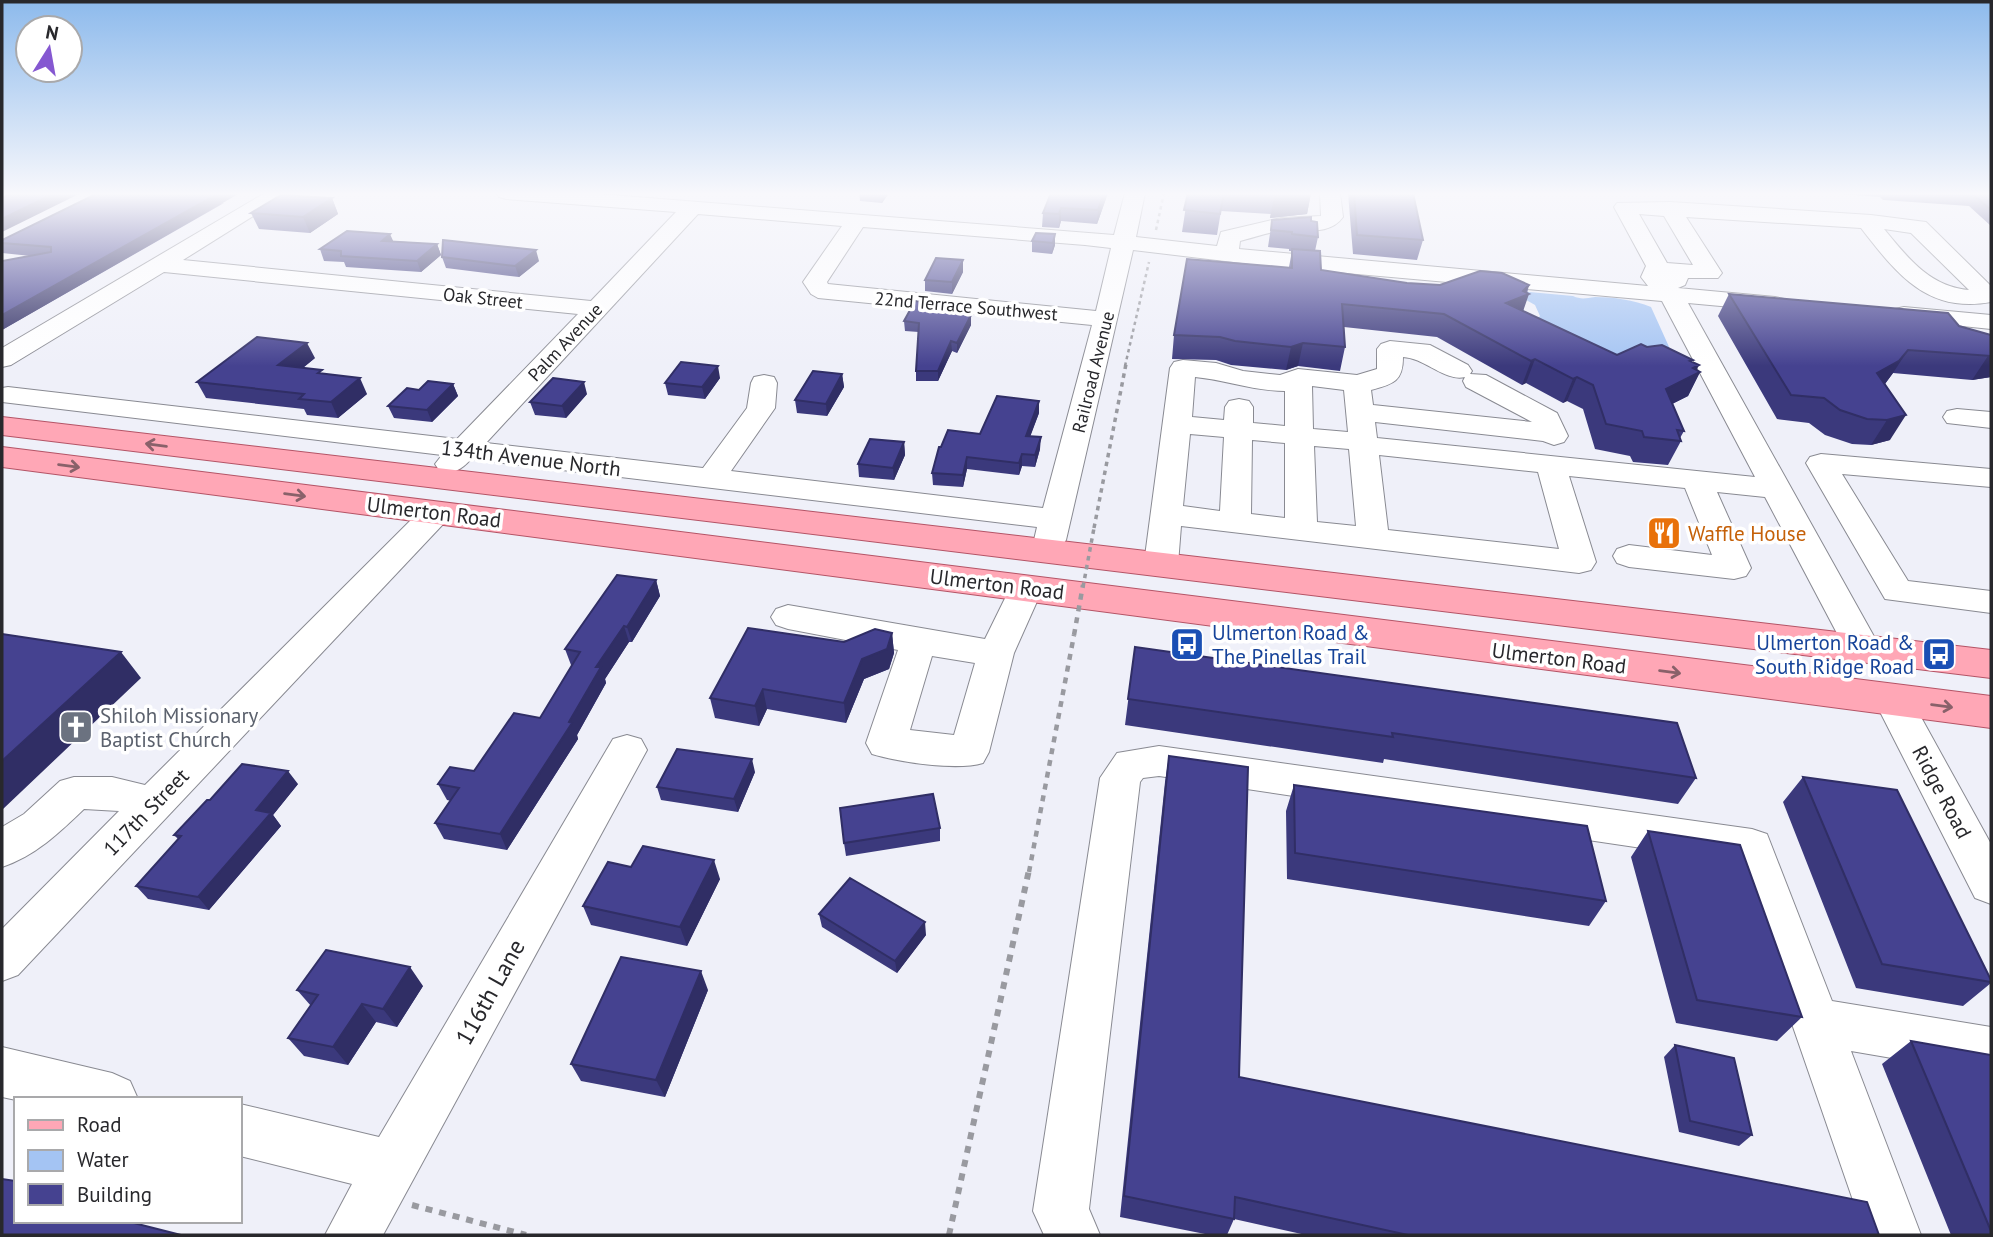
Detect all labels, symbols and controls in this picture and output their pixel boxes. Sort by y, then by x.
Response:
north arrow [14,14,84,84]
text: N [44,19,61,45]
street label: Oak Street [442,282,524,314]
street label: 22nd Terrace Southwest [873,287,1059,325]
street label: Palm Avenue [523,298,607,386]
street label: Railroad Avenue [1067,309,1119,435]
street label: 134th Avenue North [440,434,622,482]
one-way arrow [146,439,168,452]
one-way arrow [58,459,80,472]
one-way arrow [283,488,306,501]
street label: Ulmerton Road [365,490,503,534]
restaurant icon: Waffle House [1645,514,1683,552]
place label: Waffle House [1688,520,1806,547]
street label: Ulmerton Road [928,562,1066,606]
place label: Ulmerton Road & The Pinellas Trail [1212,619,1370,670]
bus stop icon: Ulmerton Road & The Pinellas Trail [1168,625,1206,663]
place label: Ulmerton Road & South Ridge Road [1755,629,1914,680]
bus stop icon: Ulmerton Road & South Ridge Road [1920,635,1958,673]
street label: Ulmerton Road [1490,636,1628,680]
one-way arrow [1658,665,1681,678]
one-way arrow [1930,700,1953,713]
place label: Shiloh Missionary Baptist Church [100,702,259,753]
church icon: Shiloh Missionary Baptist Church [57,708,95,746]
street label: Ridge Road [1906,741,1978,843]
street label: 117th Street [97,762,195,862]
street label: 116th Lane [448,934,532,1050]
legend [14,1097,242,1223]
text: Road [77,1111,121,1138]
text: Water [77,1146,129,1173]
text: Building [77,1181,152,1208]

